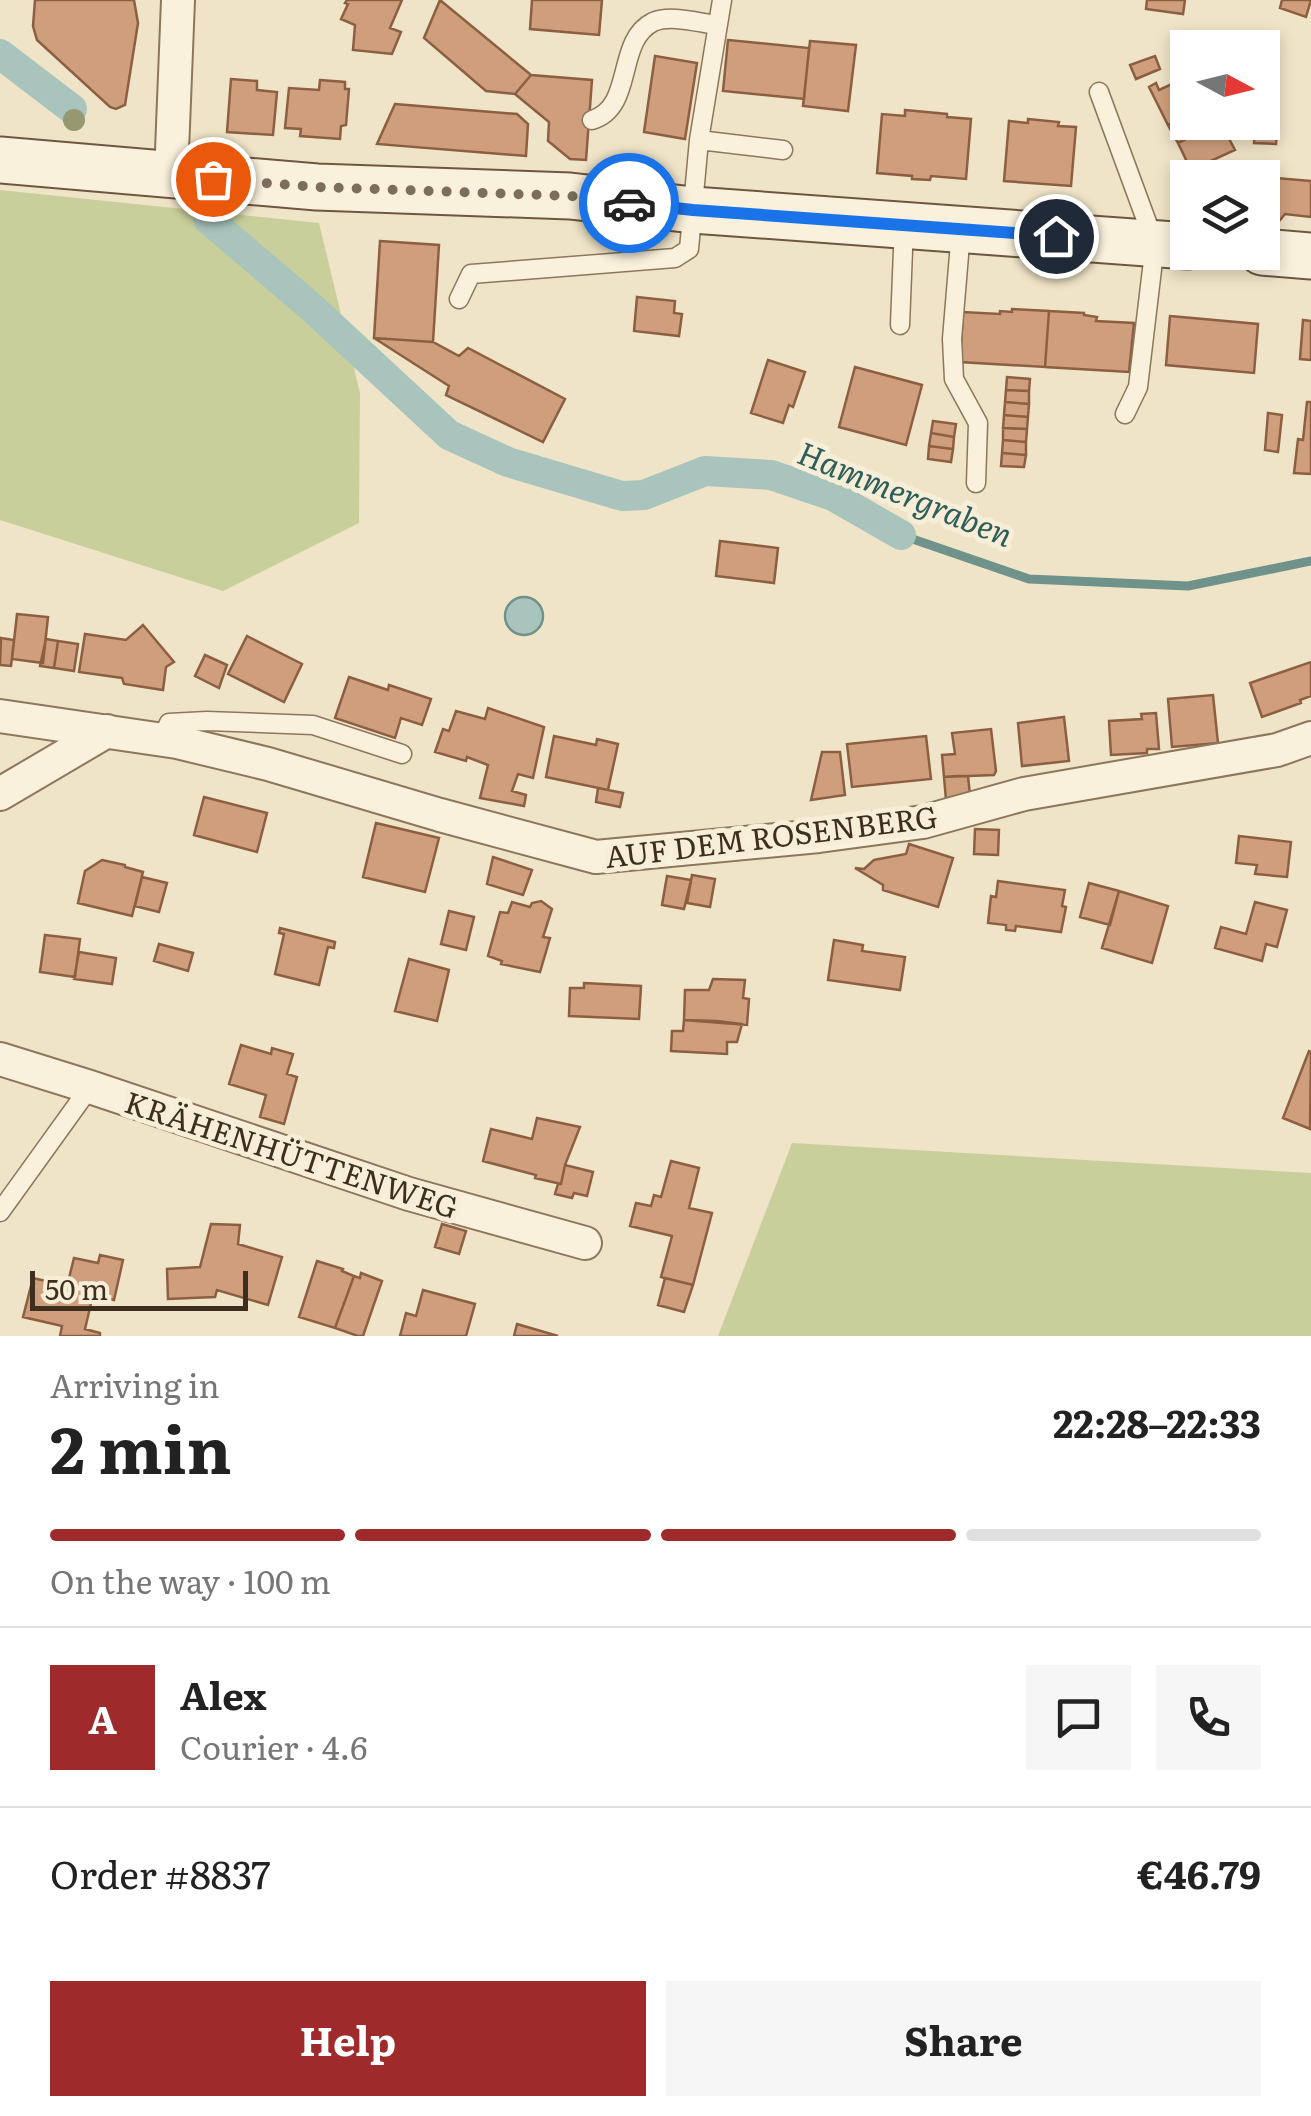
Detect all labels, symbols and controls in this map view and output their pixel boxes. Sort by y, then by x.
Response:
north arrow [1170,30,1280,140]
map controls [1170,30,1280,270]
pin [171,137,256,222]
icon: bag [186,152,241,207]
courier [579,153,679,253]
button: layers [1170,160,1280,270]
icon: car [602,176,657,231]
pin [1014,194,1099,279]
icon: home [1029,209,1084,264]
water label: Hammergraben [791,427,1021,557]
street label: AUF DEM ROSENBERG [602,793,940,877]
street label: KRÄHENHÜTTENWEG [120,1078,464,1228]
scale bar [30,1266,248,1310]
text: 50 m [45,1267,108,1309]
text: Arriving in [50,1360,220,1408]
text: 22:28–22:33 [1053,1393,1261,1450]
text: 2 min [50,1397,232,1494]
text: On the way · 100 m [50,1556,331,1604]
text: Alex [180,1665,266,1722]
button: chat [1026,1665,1131,1770]
button: phone [1156,1665,1261,1770]
text: A [88,1689,117,1746]
text: Courier · 4.6 [180,1722,367,1770]
text: Order #8837 [50,1844,270,1901]
text: €46.79 [1137,1844,1261,1901]
button: Help [50,1981,646,2096]
button: Share [666,1981,1261,2096]

